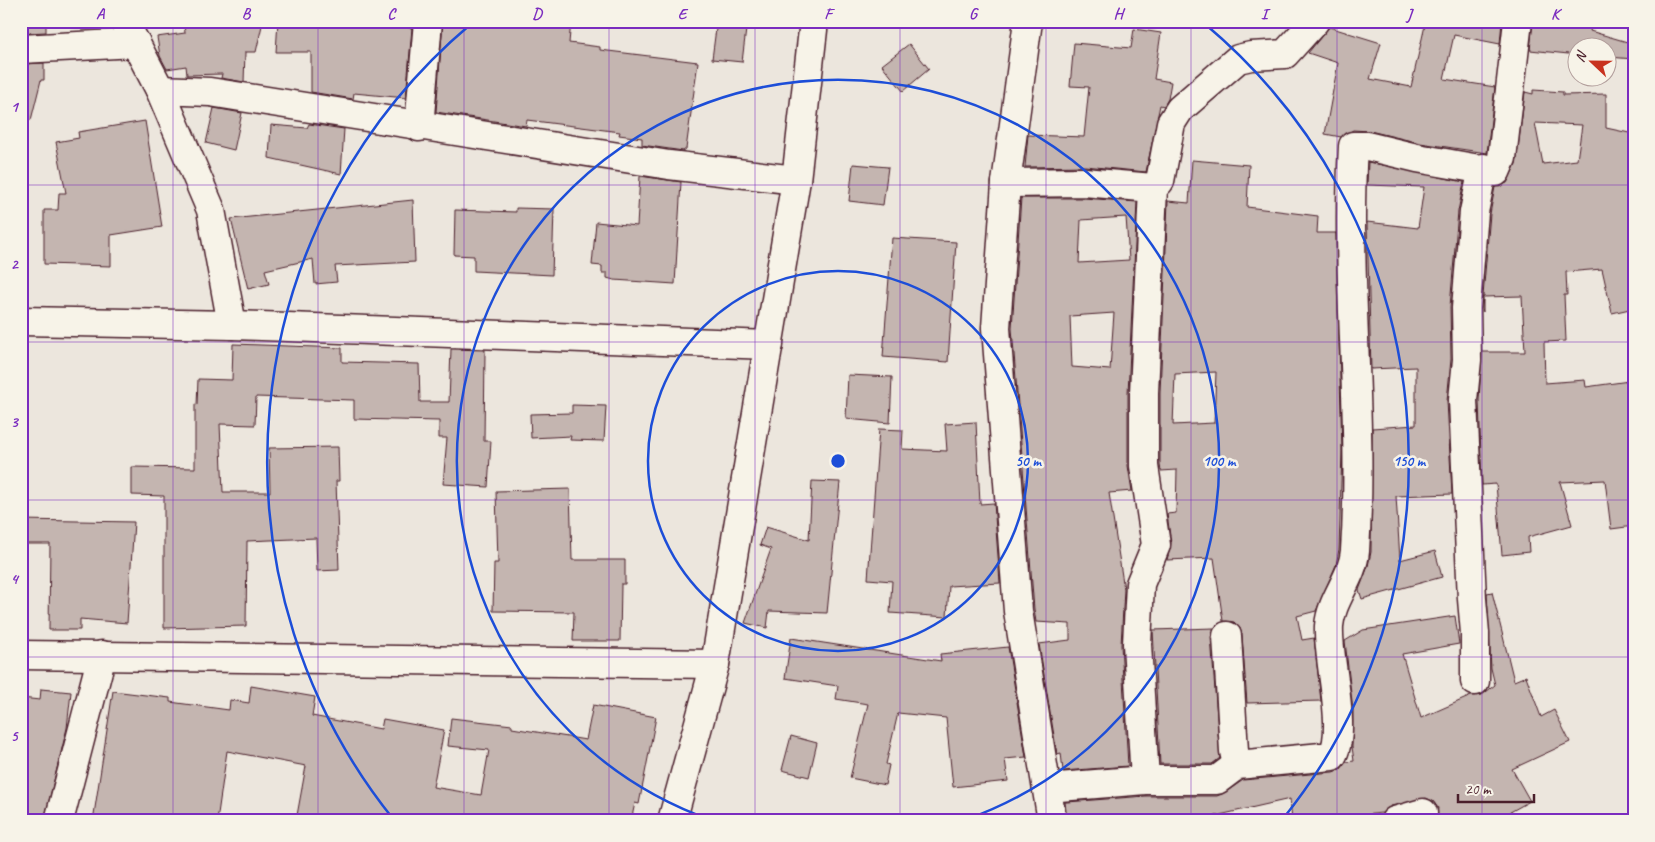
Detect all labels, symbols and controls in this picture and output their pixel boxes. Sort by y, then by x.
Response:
text: A [96,4,106,24]
text: B [242,4,252,24]
text: C [387,4,397,24]
text: D [532,4,543,24]
text: E [678,4,689,24]
text: F [824,4,835,24]
text: G [969,4,979,24]
text: H [1113,4,1125,24]
text: I [1261,4,1271,24]
text: J [1405,4,1414,24]
text: K [1551,4,1563,24]
north arrow [1568,38,1618,88]
text: N [1571,48,1591,65]
text: 1 [10,97,19,117]
text: 2 [10,254,19,274]
text: 3 [10,412,19,432]
centre of rings [829,452,847,470]
text: 50 m [1015,452,1042,471]
text: 100 m [1203,452,1237,471]
text: 150 m [1393,452,1427,471]
text: 4 [10,569,19,589]
text: 5 [11,726,20,746]
scale bar [1458,772,1534,804]
text: 20 m [1465,780,1492,799]

